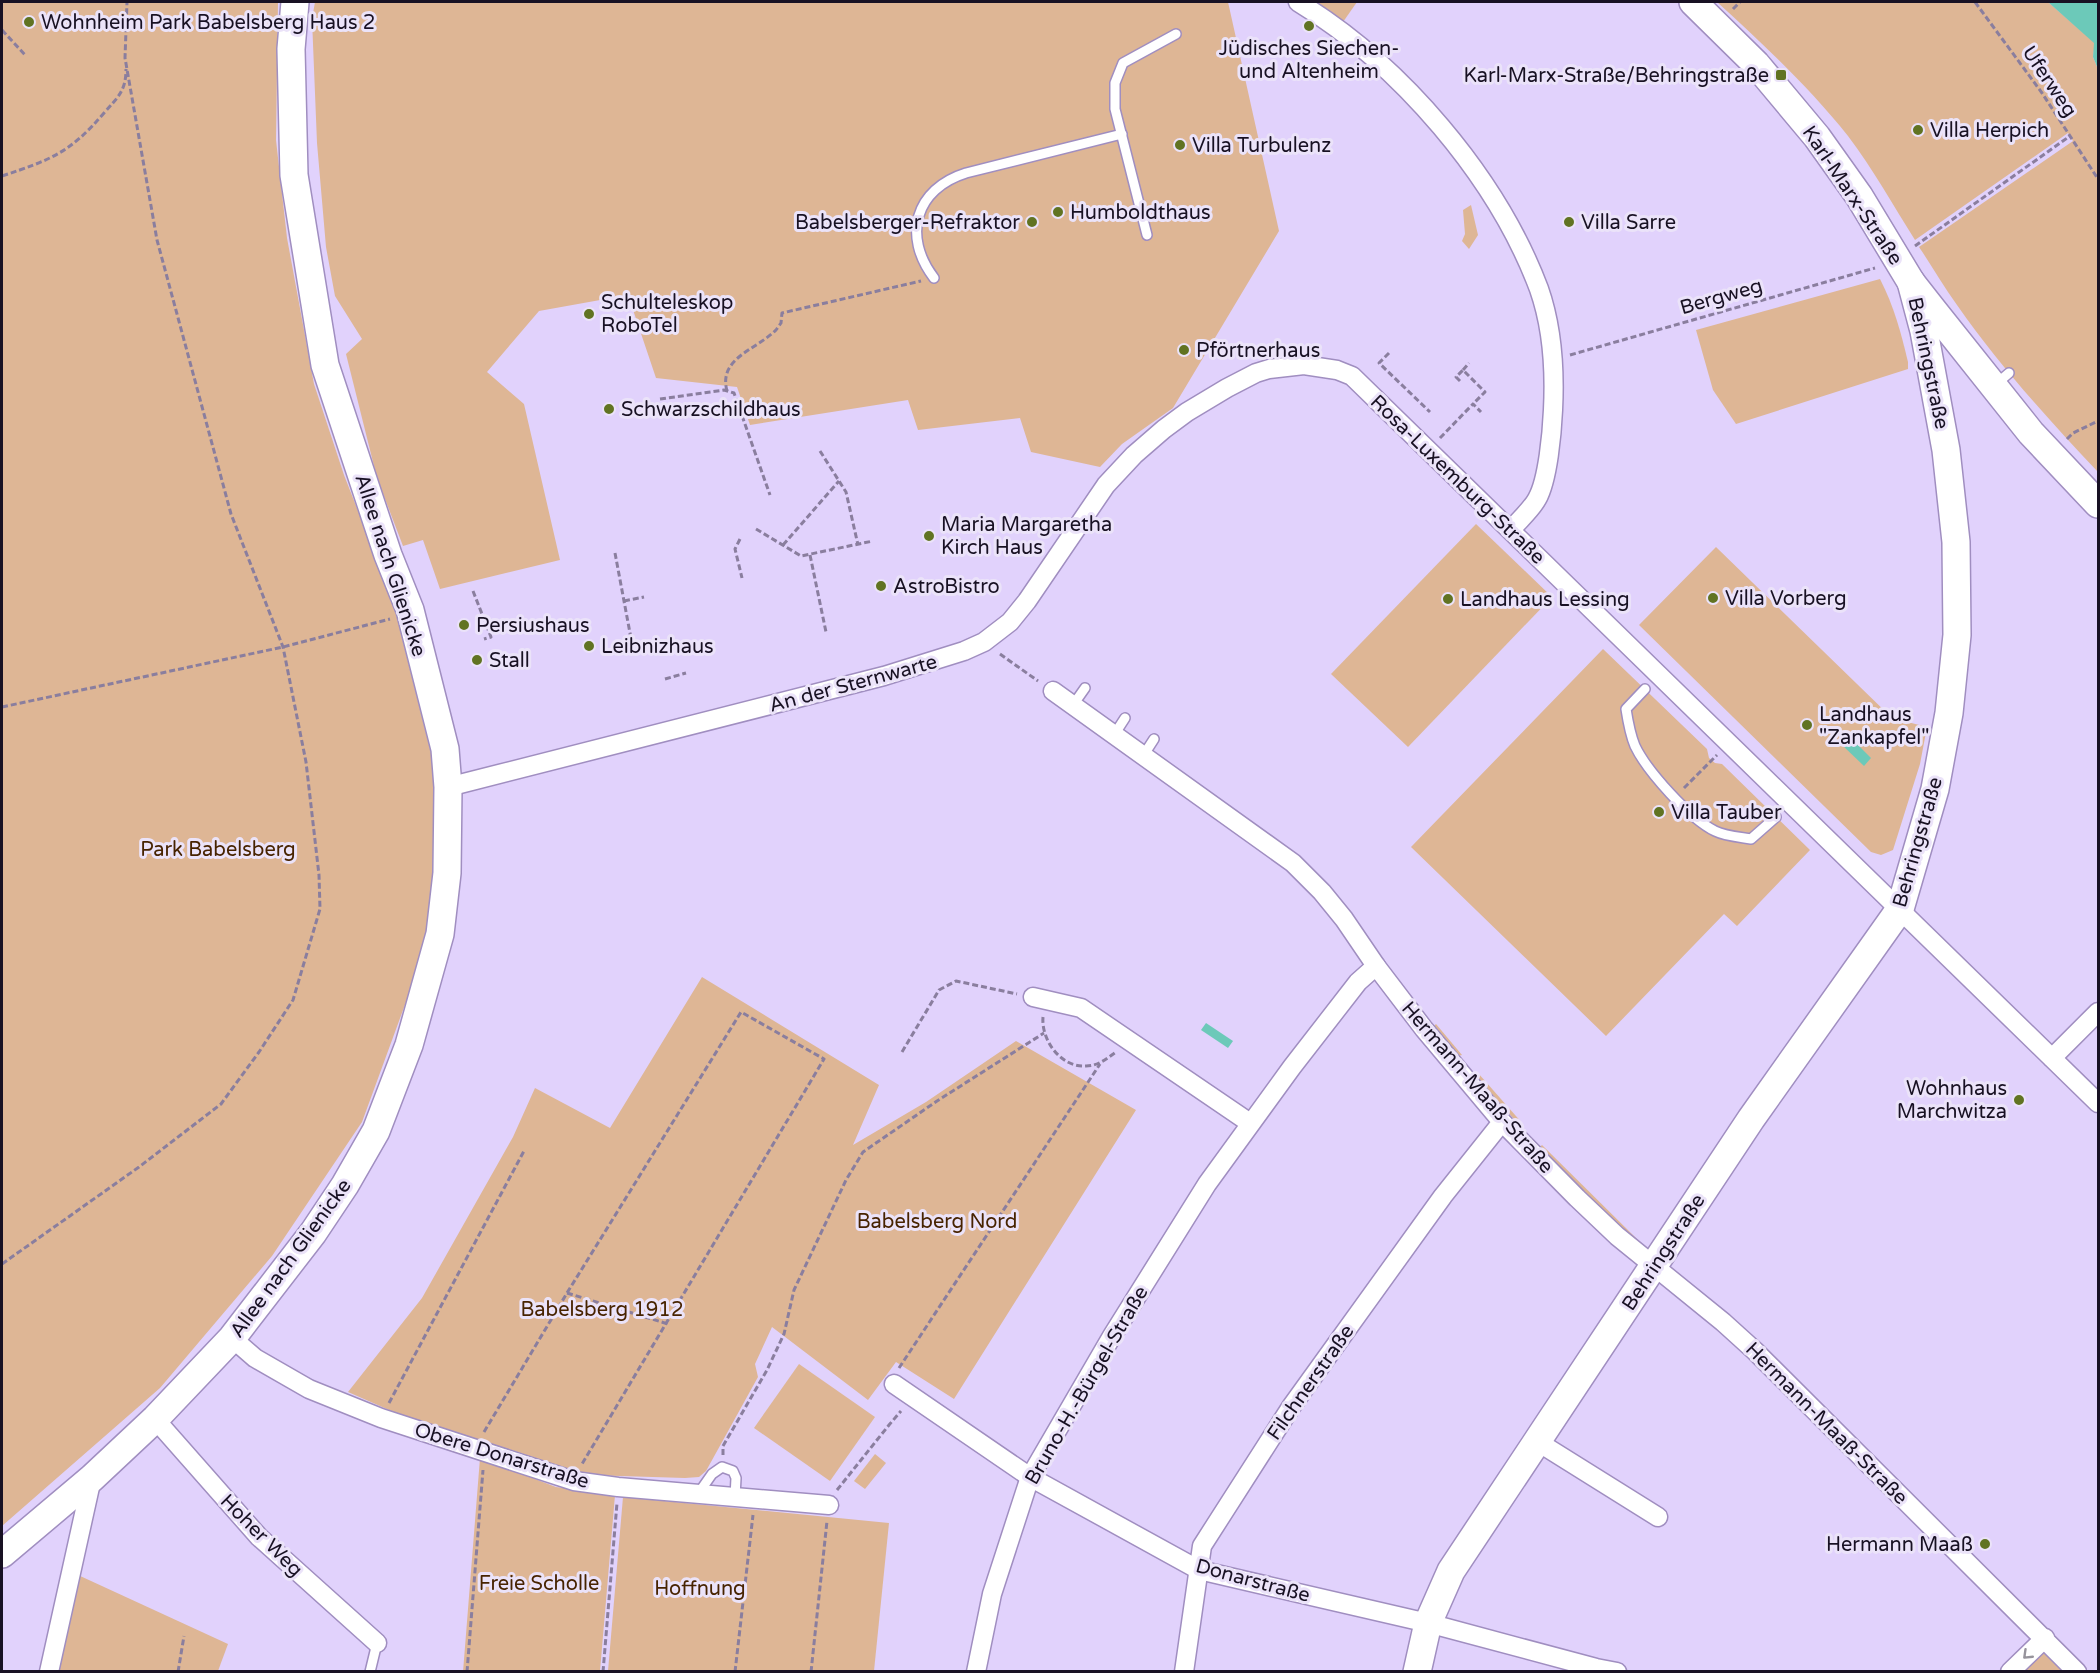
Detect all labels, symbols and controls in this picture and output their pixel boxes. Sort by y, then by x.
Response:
place label: Wohnheim Park Babelsberg Haus 2 [41,11,375,35]
marker: Wohnheim Park Babelsberg Haus 2 [22,15,36,29]
marker: Jüdisches Siechen- und Altenheim [1302,19,1316,33]
place label: Jüdisches Siechen- und Altenheim [1219,37,1399,84]
street label: Uferweg [2017,41,2082,122]
place label: Karl-Marx-Straße/Behringstraße [1463,64,1769,88]
marker: Karl-Marx-Straße/Behringstraße [1774,68,1788,82]
place label: Villa Herpich [1930,119,2049,143]
street label: Karl-Marx-Straße [1797,121,1908,270]
marker: Villa Herpich [1911,123,1925,137]
place label: Villa Turbulenz [1192,134,1331,158]
marker: Villa Turbulenz [1173,138,1187,152]
place label: Humboldthaus [1070,201,1211,225]
marker: Humboldthaus [1051,205,1065,219]
place label: Babelsberger-Refraktor [795,211,1020,235]
place label: Villa Sarre [1581,211,1676,235]
marker: Babelsberger-Refraktor [1025,215,1039,229]
marker: Villa Sarre [1562,215,1576,229]
street label: Bergweg [1677,274,1765,320]
place label: Schulteleskop RoboTel [601,291,733,338]
street label: Behringstraße [1902,295,1954,431]
marker: Schulteleskop RoboTel [582,307,596,321]
place label: Pförtnerhaus [1196,339,1320,363]
marker: Pförtnerhaus [1177,343,1191,357]
street label: Rosa-Luxemburg-Straße [1365,390,1550,569]
place label: Schwarzschildhaus [621,398,801,422]
marker: Schwarzschildhaus [602,402,616,416]
street label: Allee nach Glienicke [349,471,431,660]
place label: Maria Margaretha Kirch Haus [941,513,1112,560]
marker: Maria Margaretha Kirch Haus [922,529,936,543]
place label: AstroBistro [893,575,1000,599]
marker: AstroBistro [874,579,888,593]
place label: Villa Vorberg [1725,587,1847,611]
place label: Landhaus Lessing [1460,588,1630,612]
marker: Villa Vorberg [1706,591,1720,605]
marker: Landhaus Lessing [1441,592,1455,606]
place label: Persiushaus [476,614,590,638]
marker: Persiushaus [457,618,471,632]
place label: Leibnizhaus [601,635,714,659]
marker: Leibnizhaus [582,639,596,653]
place label: Stall [489,649,530,673]
street label: An der Sternwarte [767,650,940,718]
marker: Stall [470,653,484,667]
place label: Landhaus "Zankapfel" [1819,703,1929,750]
marker: Landhaus "Zankapfel" [1800,718,1814,732]
street label: Behringstraße [1888,774,1948,910]
place label: Villa Tauber [1671,801,1782,825]
marker: Villa Tauber [1652,805,1666,819]
park label: Park Babelsberg [140,838,296,862]
street label: Hermann-Maaß-Straße [1396,997,1558,1178]
place label: Wohnhaus Marchwitza [1897,1077,2007,1124]
marker: Wohnhaus Marchwitza [2012,1093,2026,1107]
street label: Allee nach Glienicke [225,1175,356,1343]
street label: Behringstraße [1617,1190,1710,1315]
park label: Babelsberg Nord [857,1210,1017,1234]
street label: Bruno-H.-Bürgel-Straße [1020,1282,1154,1489]
park label: Babelsberg 1912 [521,1298,683,1322]
street label: Filchnerstraße [1262,1320,1359,1445]
street label: Hermann-Maaß-Straße [1740,1338,1912,1510]
street label: Obere Donarstraße [412,1418,592,1494]
street label: Hoher Weg [215,1490,307,1582]
place label: Hermann Maaß [1826,1533,1973,1557]
marker: Hermann Maaß [1978,1537,1992,1551]
street label: Donarstraße [1193,1554,1313,1608]
park label: Freie Scholle [479,1572,599,1596]
park label: Hoffnung [654,1577,746,1601]
one-way arrow [2024,1648,2034,1659]

